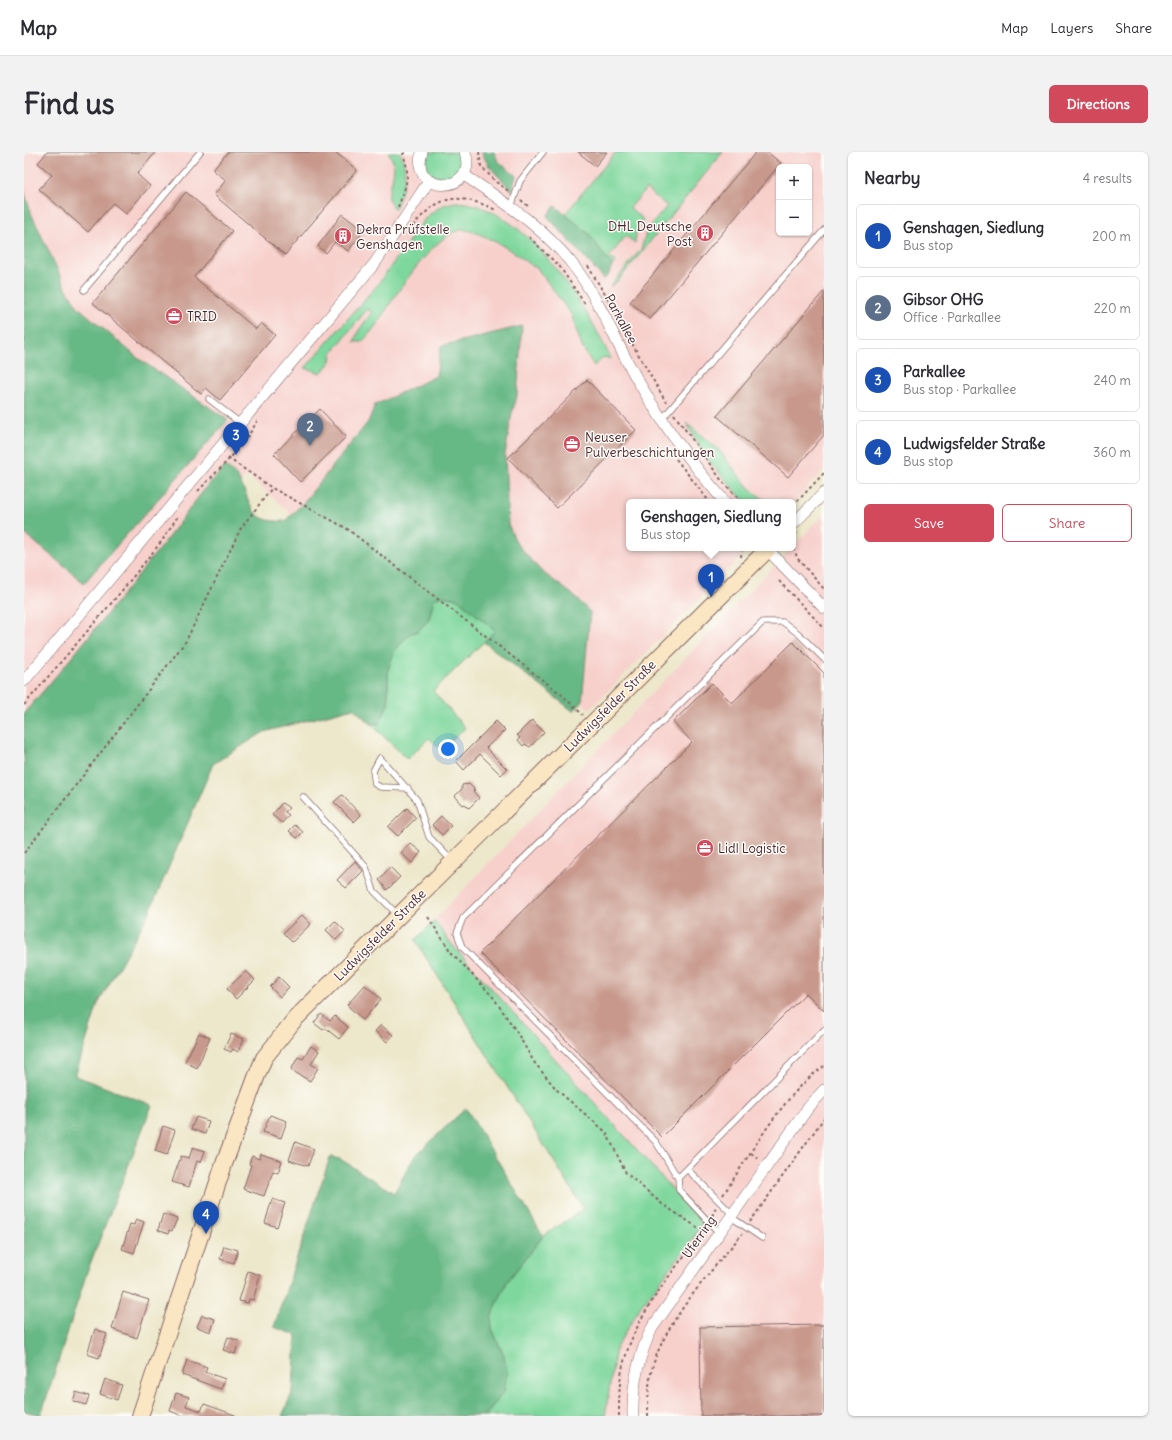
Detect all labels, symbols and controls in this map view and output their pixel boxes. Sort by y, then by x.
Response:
text: Map [20,16,57,40]
text: Map [1001,19,1028,37]
text: Layers [1050,19,1093,37]
text: Share [1115,19,1152,37]
button: Directions [1049,85,1148,123]
text: Find us [24,86,115,122]
map controls [776,164,812,236]
button: + [776,164,812,200]
text: Nearby [864,167,920,189]
text: 4 results [1083,170,1132,187]
button: − [776,200,812,236]
place label: DHL Deutsche Post [608,218,693,250]
text: Genshagen, Siedlung [903,218,1044,237]
place label: Dekra Prüfstelle Genshagen [356,221,449,253]
building icon: DHL Deutsche Post [695,223,715,243]
building icon: Dekra Prüfstelle Genshagen [333,226,353,246]
text: 1 [875,228,881,245]
text: 200 m [1092,228,1131,245]
text: Bus stop [903,237,953,254]
text: Gibsor OHG [903,290,984,309]
street label: Parkallee [601,291,641,347]
text: 2 [874,300,882,317]
text: 220 m [1094,300,1131,317]
office icon: TRID [164,306,184,326]
place label: TRID [187,308,217,325]
text: Office · Parkallee [903,309,1001,326]
text: Parkallee [903,362,965,381]
text: 3 [874,372,882,389]
text: 240 m [1094,372,1131,389]
text: Bus stop · Parkallee [903,381,1016,398]
pin: 2 [297,413,323,446]
pin: 3 [223,422,249,455]
place label: Neuser Pulverbeschichtungen [585,429,715,461]
office icon: Neuser Pulverbeschichtungen [562,434,582,454]
text: Ludwigsfelder Straße [903,434,1045,453]
text: 4 [874,444,882,461]
text: 360 m [1093,444,1131,461]
text: Bus stop [903,453,953,470]
popup [626,499,796,551]
button: Save [864,504,994,542]
button: Share [1002,504,1132,542]
text: Genshagen, Siedlung [640,507,782,526]
text: Bus stop [640,526,691,543]
pin: 1 [698,564,724,597]
street label: Ludwigsfelder Straße [560,656,660,756]
your location [438,739,458,759]
office icon: Lidl Logistic [695,838,715,858]
place label: Lidl Logistic [718,840,786,857]
street label: Ludwigsfelder Straße [330,885,430,985]
pin: 4 [193,1201,219,1234]
street label: Uferring [678,1212,720,1262]

